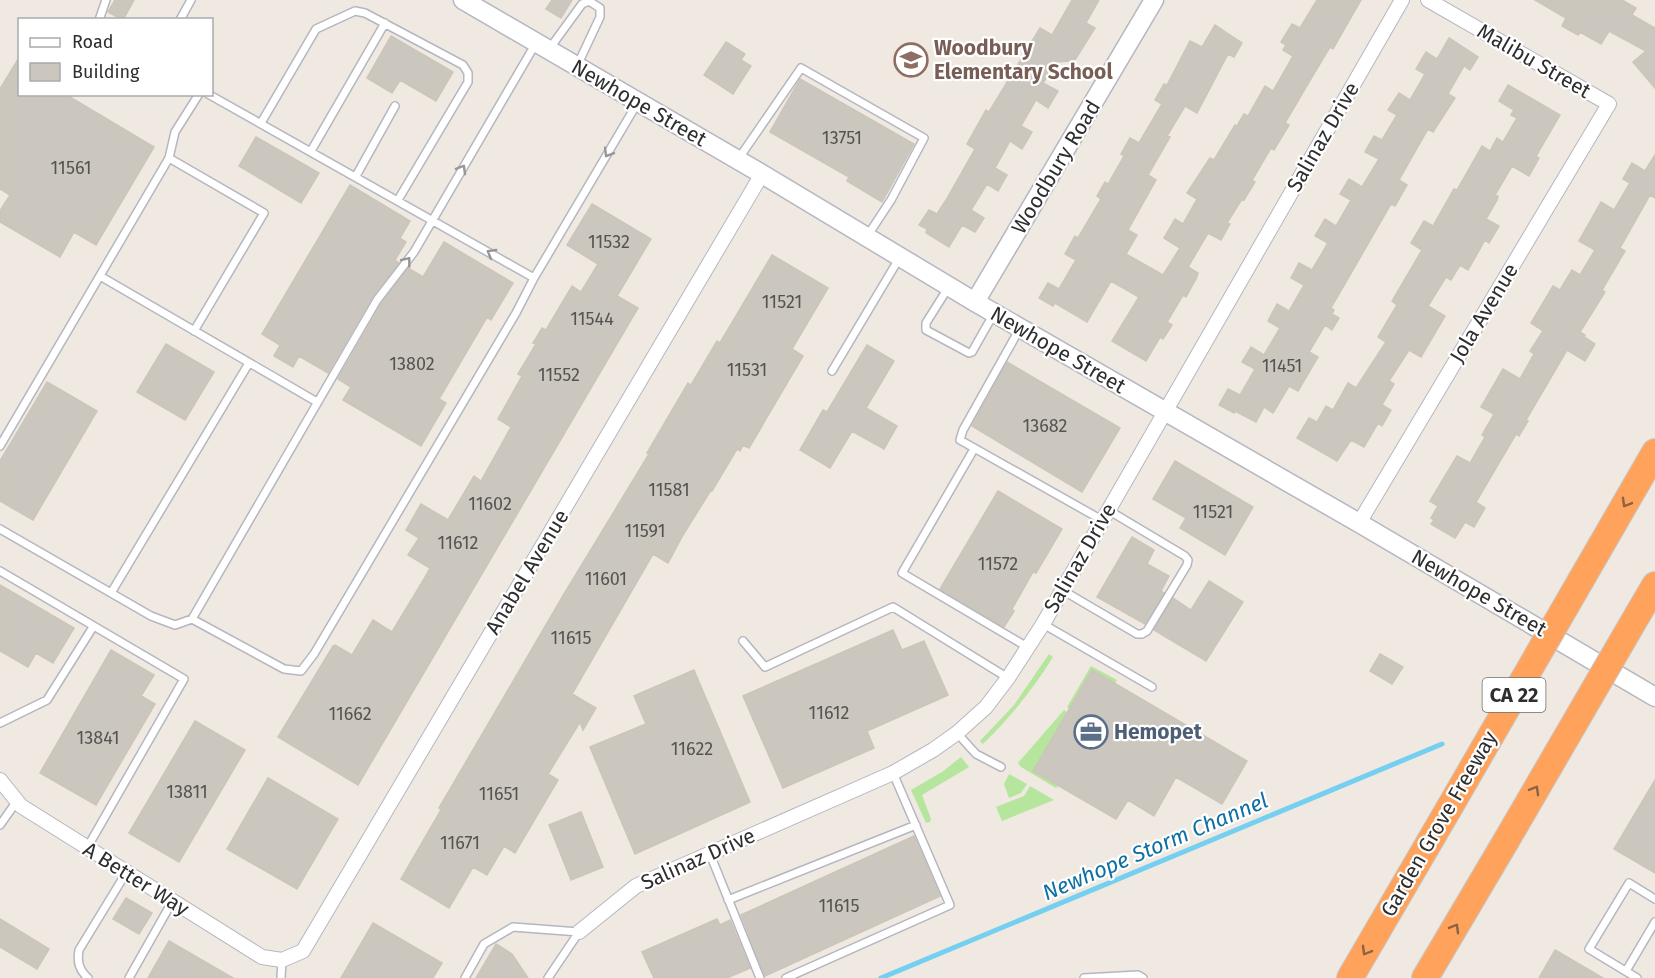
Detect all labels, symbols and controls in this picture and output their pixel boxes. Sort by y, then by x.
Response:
legend [18,18,213,96]
street label: Malibu Street [1473,18,1596,104]
text: Road [72,31,114,53]
place label: Woodbury Elementary School [934,35,1113,85]
school or university icon: Woodbury Elementary School [893,42,929,78]
street label: Newhope Street [567,54,712,152]
text: Building [72,61,140,83]
street label: Salinaz Drive [1281,77,1365,197]
street label: Woodbury Road [1006,95,1106,239]
house number: 13751 [822,127,862,149]
one-way arrow [604,146,616,157]
house number: 11561 [51,157,91,179]
one-way arrow [455,165,466,175]
house number: 11532 [588,231,630,253]
one-way arrow [487,249,498,261]
one-way arrow [399,257,410,268]
street label: Jola Avenue [1444,259,1524,367]
house number: 11521 [762,291,802,313]
street label: Newhope Street [986,301,1131,399]
house number: 11544 [570,308,614,330]
house number: 13802 [389,353,435,375]
house number: 11451 [1262,355,1302,377]
house number: 11531 [727,359,767,381]
house number: 11552 [538,364,580,386]
house number: 13682 [1022,415,1068,437]
house number: 11581 [648,479,690,501]
house number: 11602 [468,493,512,515]
one-way arrow [1621,497,1633,507]
street label: Salinaz Drive [1038,498,1122,618]
house number: 11521 [1193,501,1233,523]
street label: Anabel Avenue [480,505,574,639]
house number: 11591 [625,520,665,542]
house number: 11612 [438,532,478,554]
street label: Newhope Street [1407,544,1552,642]
house number: 11572 [978,553,1018,575]
house number: 11601 [585,568,627,590]
house number: 11615 [551,627,591,649]
road number: CA 22 [1482,678,1546,712]
house number: 11612 [809,702,849,724]
house number: 11662 [328,703,372,725]
office icon: Hemopet [1073,714,1109,750]
place label: Hemopet [1114,719,1203,745]
street label: Garden Grove Freeway [1375,726,1503,922]
house number: 13841 [76,727,120,749]
house number: 11622 [671,738,713,760]
house number: 13811 [166,781,208,803]
house number: 11651 [479,783,519,805]
one-way arrow [1528,786,1539,796]
water label: Newhope Storm Channel [1038,787,1272,906]
street label: Salinaz Drive [637,822,759,896]
house number: 11671 [440,832,480,854]
street label: A Better Way [78,836,194,922]
house number: 11615 [819,895,859,917]
one-way arrow [1447,924,1459,934]
one-way arrow [1362,945,1373,955]

